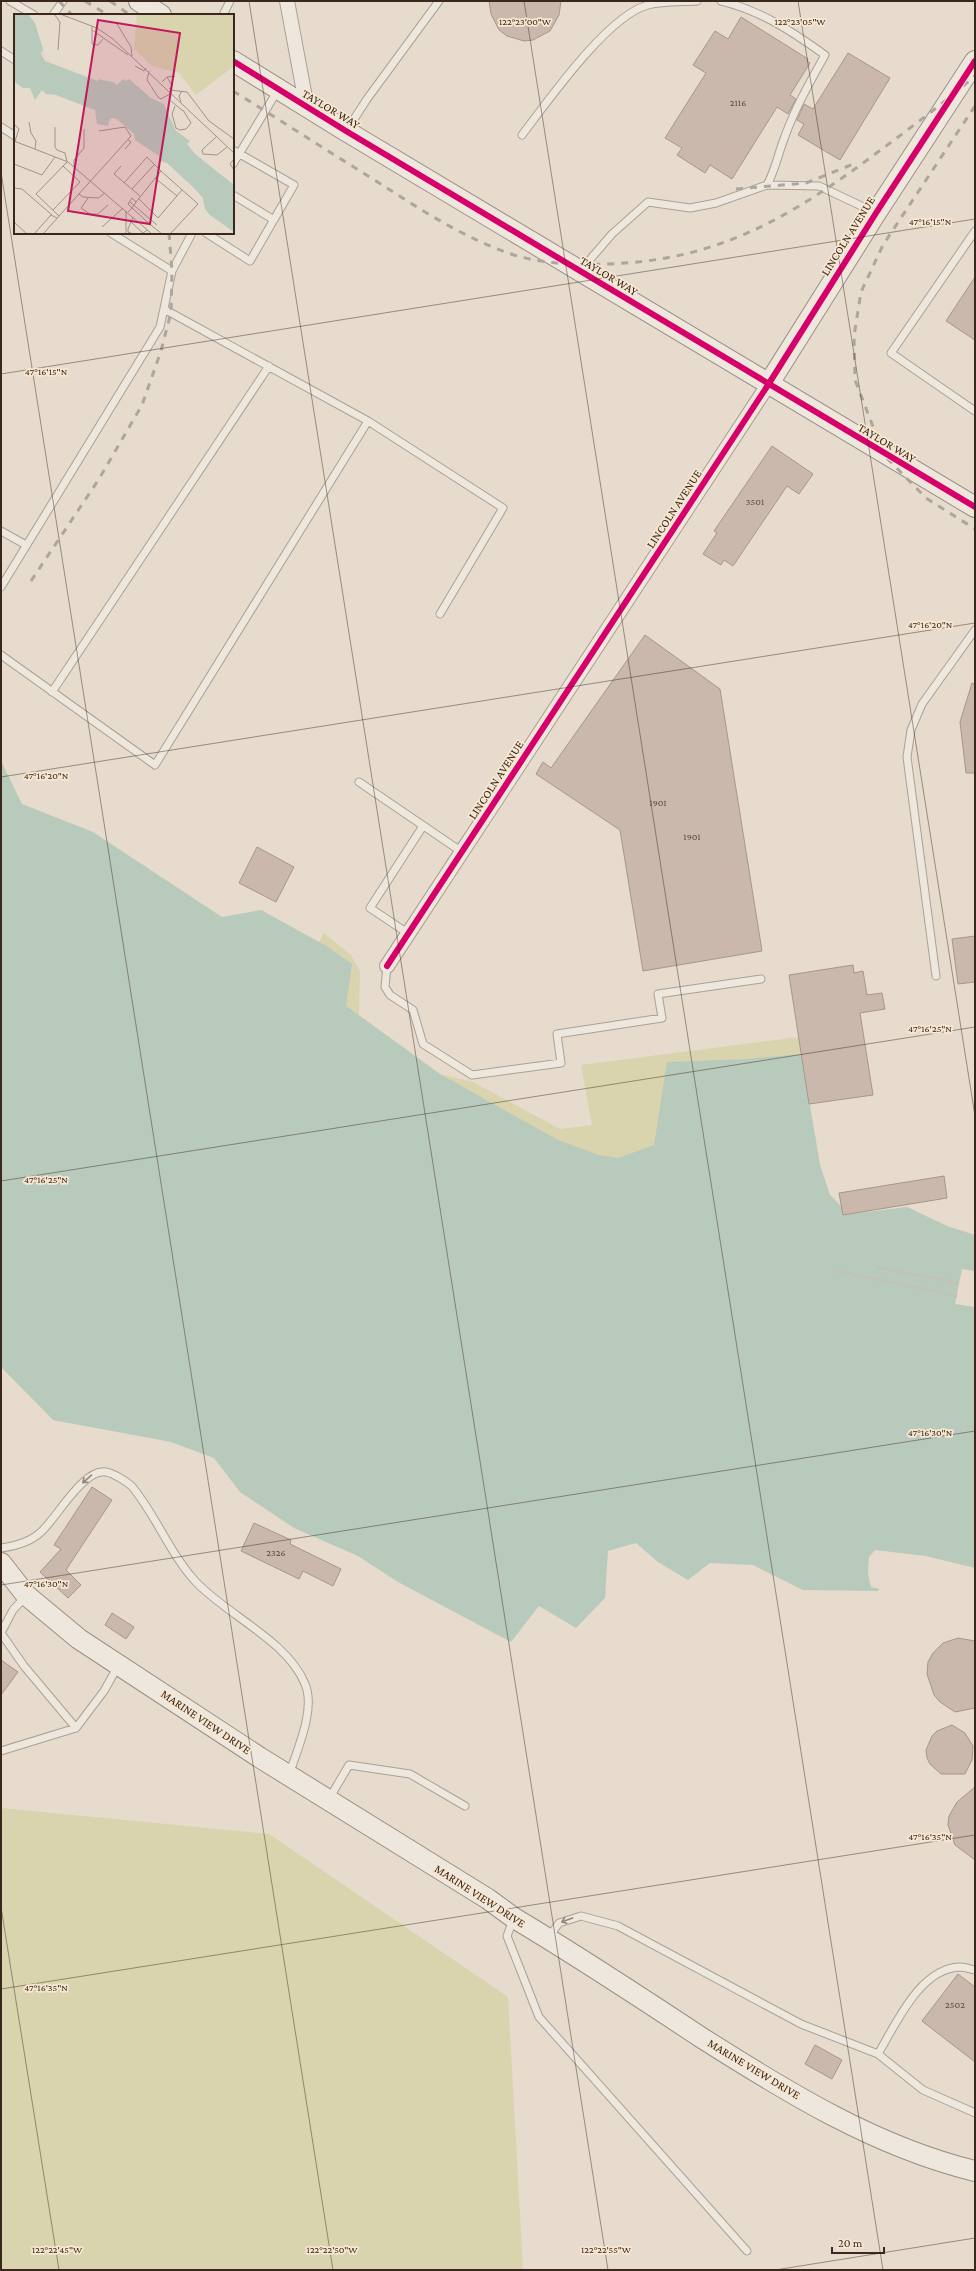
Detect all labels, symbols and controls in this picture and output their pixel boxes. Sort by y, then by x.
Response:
inset map [14,14,234,234]
text: 122°23'00"W [499,16,552,27]
text: 122°23'05"W [774,16,826,27]
street label: TAYLOR WAY [300,86,363,132]
house number: 2116 [730,97,746,108]
street label: LINCOLN AVENUE [818,193,878,278]
text: 47°16'15"N [909,216,952,227]
street label: TAYLOR WAY [578,253,641,299]
text: 47°16'15"N [25,366,68,377]
street label: TAYLOR WAY [856,420,919,466]
street label: LINCOLN AVENUE [643,467,705,551]
house number: 3501 [746,496,764,507]
text: 47°16'20"N [908,619,953,630]
street label: LINCOLN AVENUE [465,738,527,822]
text: 47°16'20"N [24,770,69,781]
house number: 1901 [649,797,667,808]
house number: 1901 [683,831,701,842]
text: 47°16'25"N [908,1023,952,1034]
text: 47°16'25"N [24,1174,68,1185]
text: 47°16'30"N [908,1427,953,1438]
one-way arrow [82,1474,93,1483]
house number: 2326 [266,1547,286,1558]
text: 47°16'30"N [24,1578,69,1589]
street label: MARINE VIEW DRIVE [158,1687,254,1758]
text: 47°16'35"N [908,1831,952,1842]
street label: MARINE VIEW DRIVE [432,1861,528,1931]
one-way arrow [562,1917,574,1925]
text: 47°16'35"N [24,1982,68,1993]
house number: 2502 [945,1999,965,2010]
street label: MARINE VIEW DRIVE [705,2036,803,2102]
scale bar [832,2229,884,2255]
text: 20 m [838,2236,863,2250]
text: 122°22'45"W [32,2244,83,2255]
text: 122°22'50"W [307,2244,358,2255]
text: 122°22'55"W [581,2244,632,2255]

